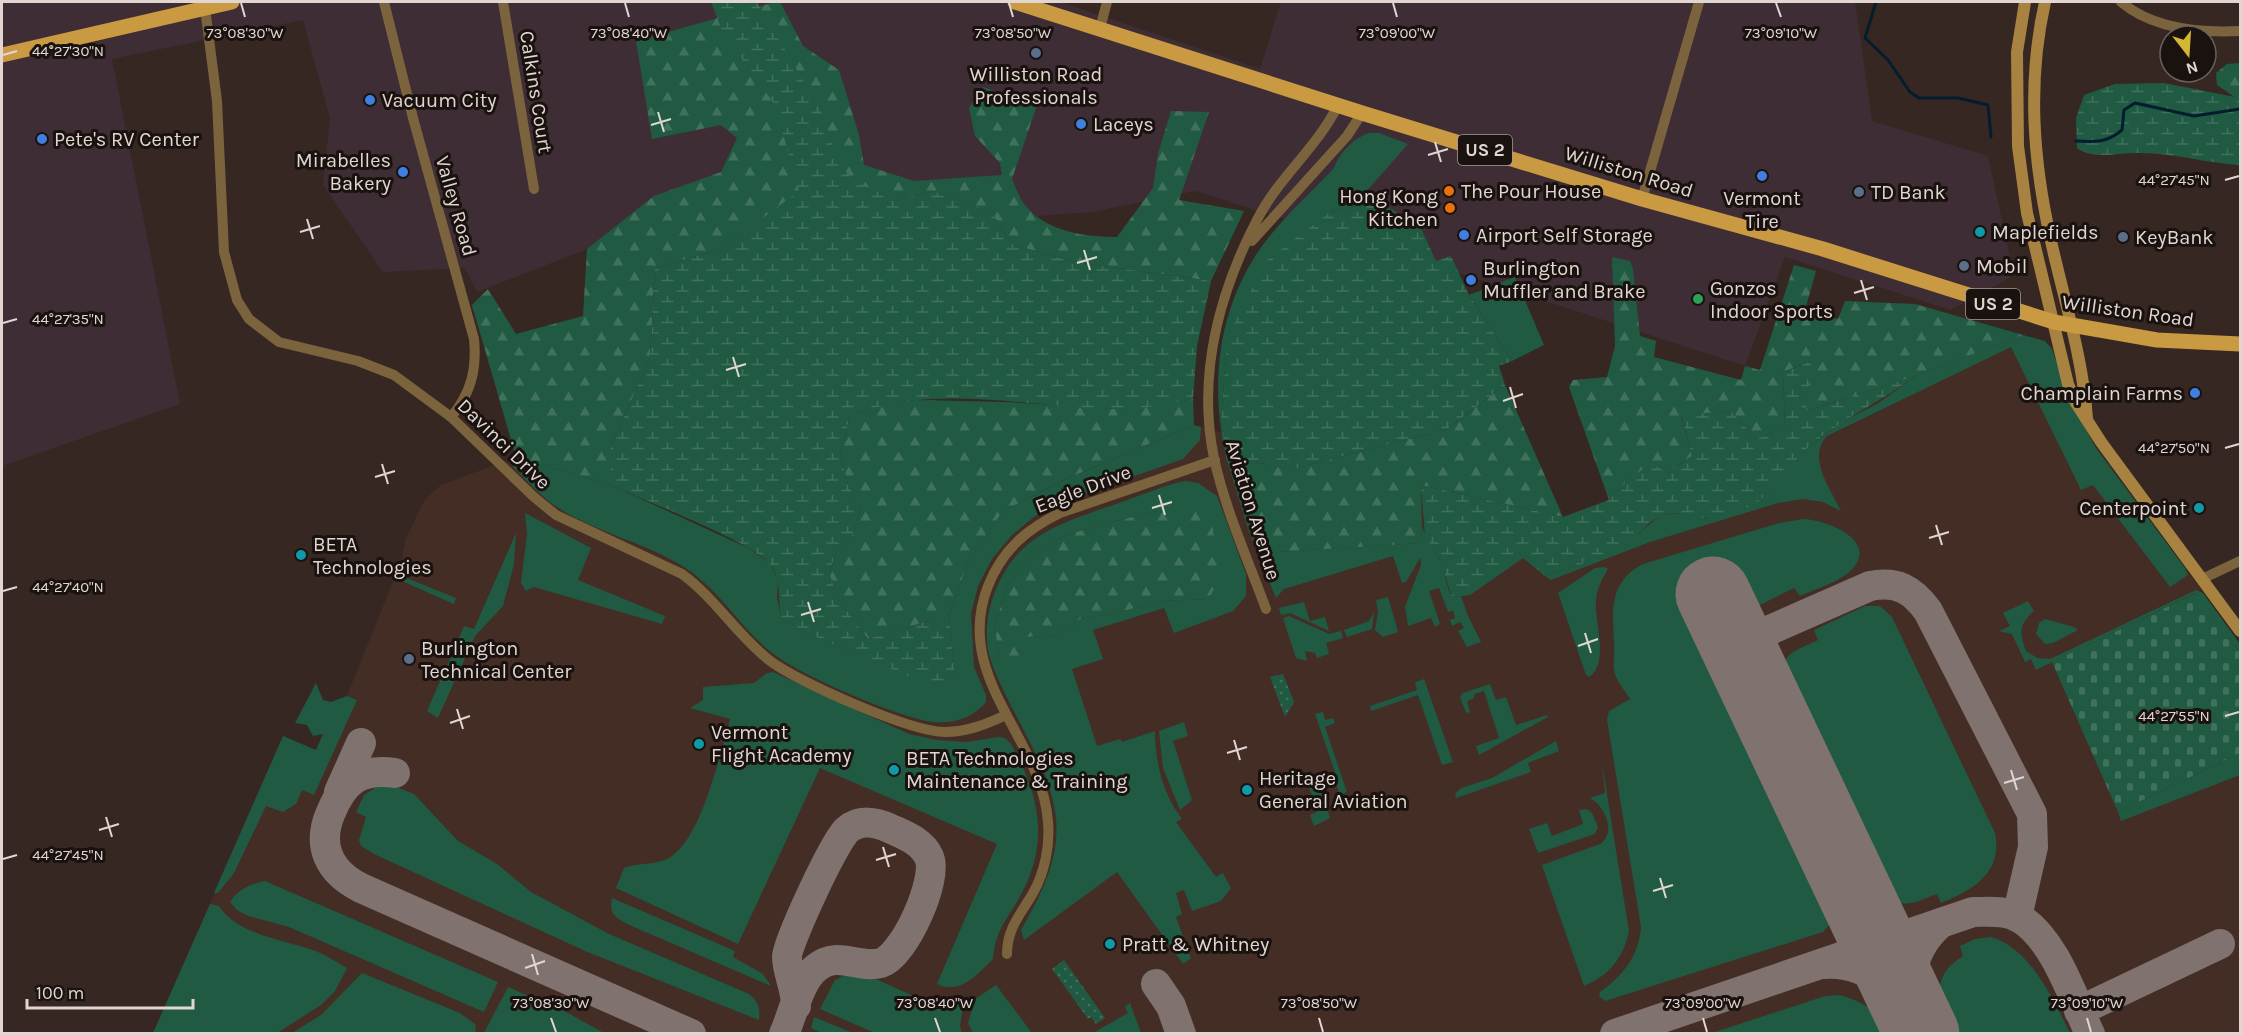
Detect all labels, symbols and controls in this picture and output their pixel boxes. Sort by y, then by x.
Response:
text: 73°08'30"W [207,24,284,42]
text: 73°08'40"W [591,24,668,42]
text: 73°08'50"W [975,24,1052,42]
text: 73°09'00"W [1359,24,1436,42]
text: 73°09'10"W [1745,24,1818,42]
north arrow [2158,24,2218,84]
street label: Calkins Court [515,29,557,155]
text: 44°27'30"N [32,42,104,60]
marker: Williston Road Professionals [1029,46,1043,60]
text: N [2184,57,2201,79]
place label: Williston Road Professionals [970,63,1102,109]
place label: Vacuum City [382,89,497,112]
marker: Vacuum City [363,93,377,107]
place label: Laceys [1093,113,1154,136]
marker: Laceys [1074,117,1088,131]
place label: Pete's RV Center [54,128,200,151]
marker: Pete's RV Center [35,132,49,146]
road number: US 2 [1458,135,1512,165]
street label: Williston Road [1562,142,1696,202]
place label: Mirabelles Bakery [296,149,391,195]
street label: Valley Road [431,153,481,259]
marker: Mirabelles Bakery [396,165,410,179]
marker: Vermont Tire [1755,169,1769,183]
text: 44°27'45"N [2138,171,2210,189]
place label: The Pour House [1461,180,1601,203]
place label: TD Bank [1871,181,1946,204]
marker: The Pour House [1442,184,1456,198]
place label: Hong Kong Kitchen [1339,185,1438,231]
marker: TD Bank [1852,185,1866,199]
place label: Vermont Tire [1723,187,1801,233]
marker: Hong Kong Kitchen [1443,201,1457,215]
place label: Maplefields [1992,221,2099,244]
place label: Airport Self Storage [1476,224,1653,247]
marker: Maplefields [1973,225,1987,239]
place label: KeyBank [2135,226,2214,249]
marker: Airport Self Storage [1457,228,1471,242]
marker: KeyBank [2116,230,2130,244]
place label: Mobil [1976,255,2027,278]
place label: Burlington Muffler and Brake [1483,257,1646,303]
marker: Mobil [1957,259,1971,273]
marker: Burlington Muffler and Brake [1464,273,1478,287]
place label: Gonzos Indoor Sports [1710,277,1833,323]
road number: US 2 [1966,289,2020,319]
street label: Williston Road [2061,290,2195,332]
marker: Gonzos Indoor Sports [1691,292,1705,306]
text: 44°27'35"N [32,310,104,328]
place label: Champlain Farms [2020,382,2183,405]
marker: Champlain Farms [2188,386,2202,400]
street label: Davinci Drive [453,394,555,494]
street label: Aviation Avenue [1221,437,1285,583]
text: 44°27'50"N [2138,439,2210,457]
street label: Eagle Drive [1032,460,1134,518]
place label: Centerpoint [2079,497,2187,520]
marker: Centerpoint [2192,501,2206,515]
place label: BETA Technologies [313,533,432,579]
marker: BETA Technologies [294,548,308,562]
text: 44°27'40"N [32,578,104,596]
place label: Burlington Technical Center [421,637,572,683]
marker: Burlington Technical Center [402,652,416,666]
text: 44°27'55"N [2138,707,2210,725]
place label: Vermont Flight Academy [711,721,852,767]
marker: Vermont Flight Academy [692,737,706,751]
place label: BETA Technologies Maintenance & Training [906,747,1127,793]
marker: BETA Technologies Maintenance & Training [887,763,901,777]
place label: Heritage General Aviation [1259,767,1408,813]
marker: Heritage General Aviation [1240,783,1254,797]
text: 44°27'45"N [32,846,104,864]
place label: Pratt & Whitney [1122,933,1269,956]
marker: Pratt & Whitney [1103,937,1117,951]
scale bar [27,972,194,1010]
text: 100 m [36,982,84,1004]
text: 73°08'30"W [513,994,590,1012]
text: 73°08'40"W [897,994,974,1012]
text: 73°08'50"W [1281,994,1358,1012]
text: 73°09'00"W [1665,994,1742,1012]
text: 73°09'10"W [2051,994,2124,1012]

